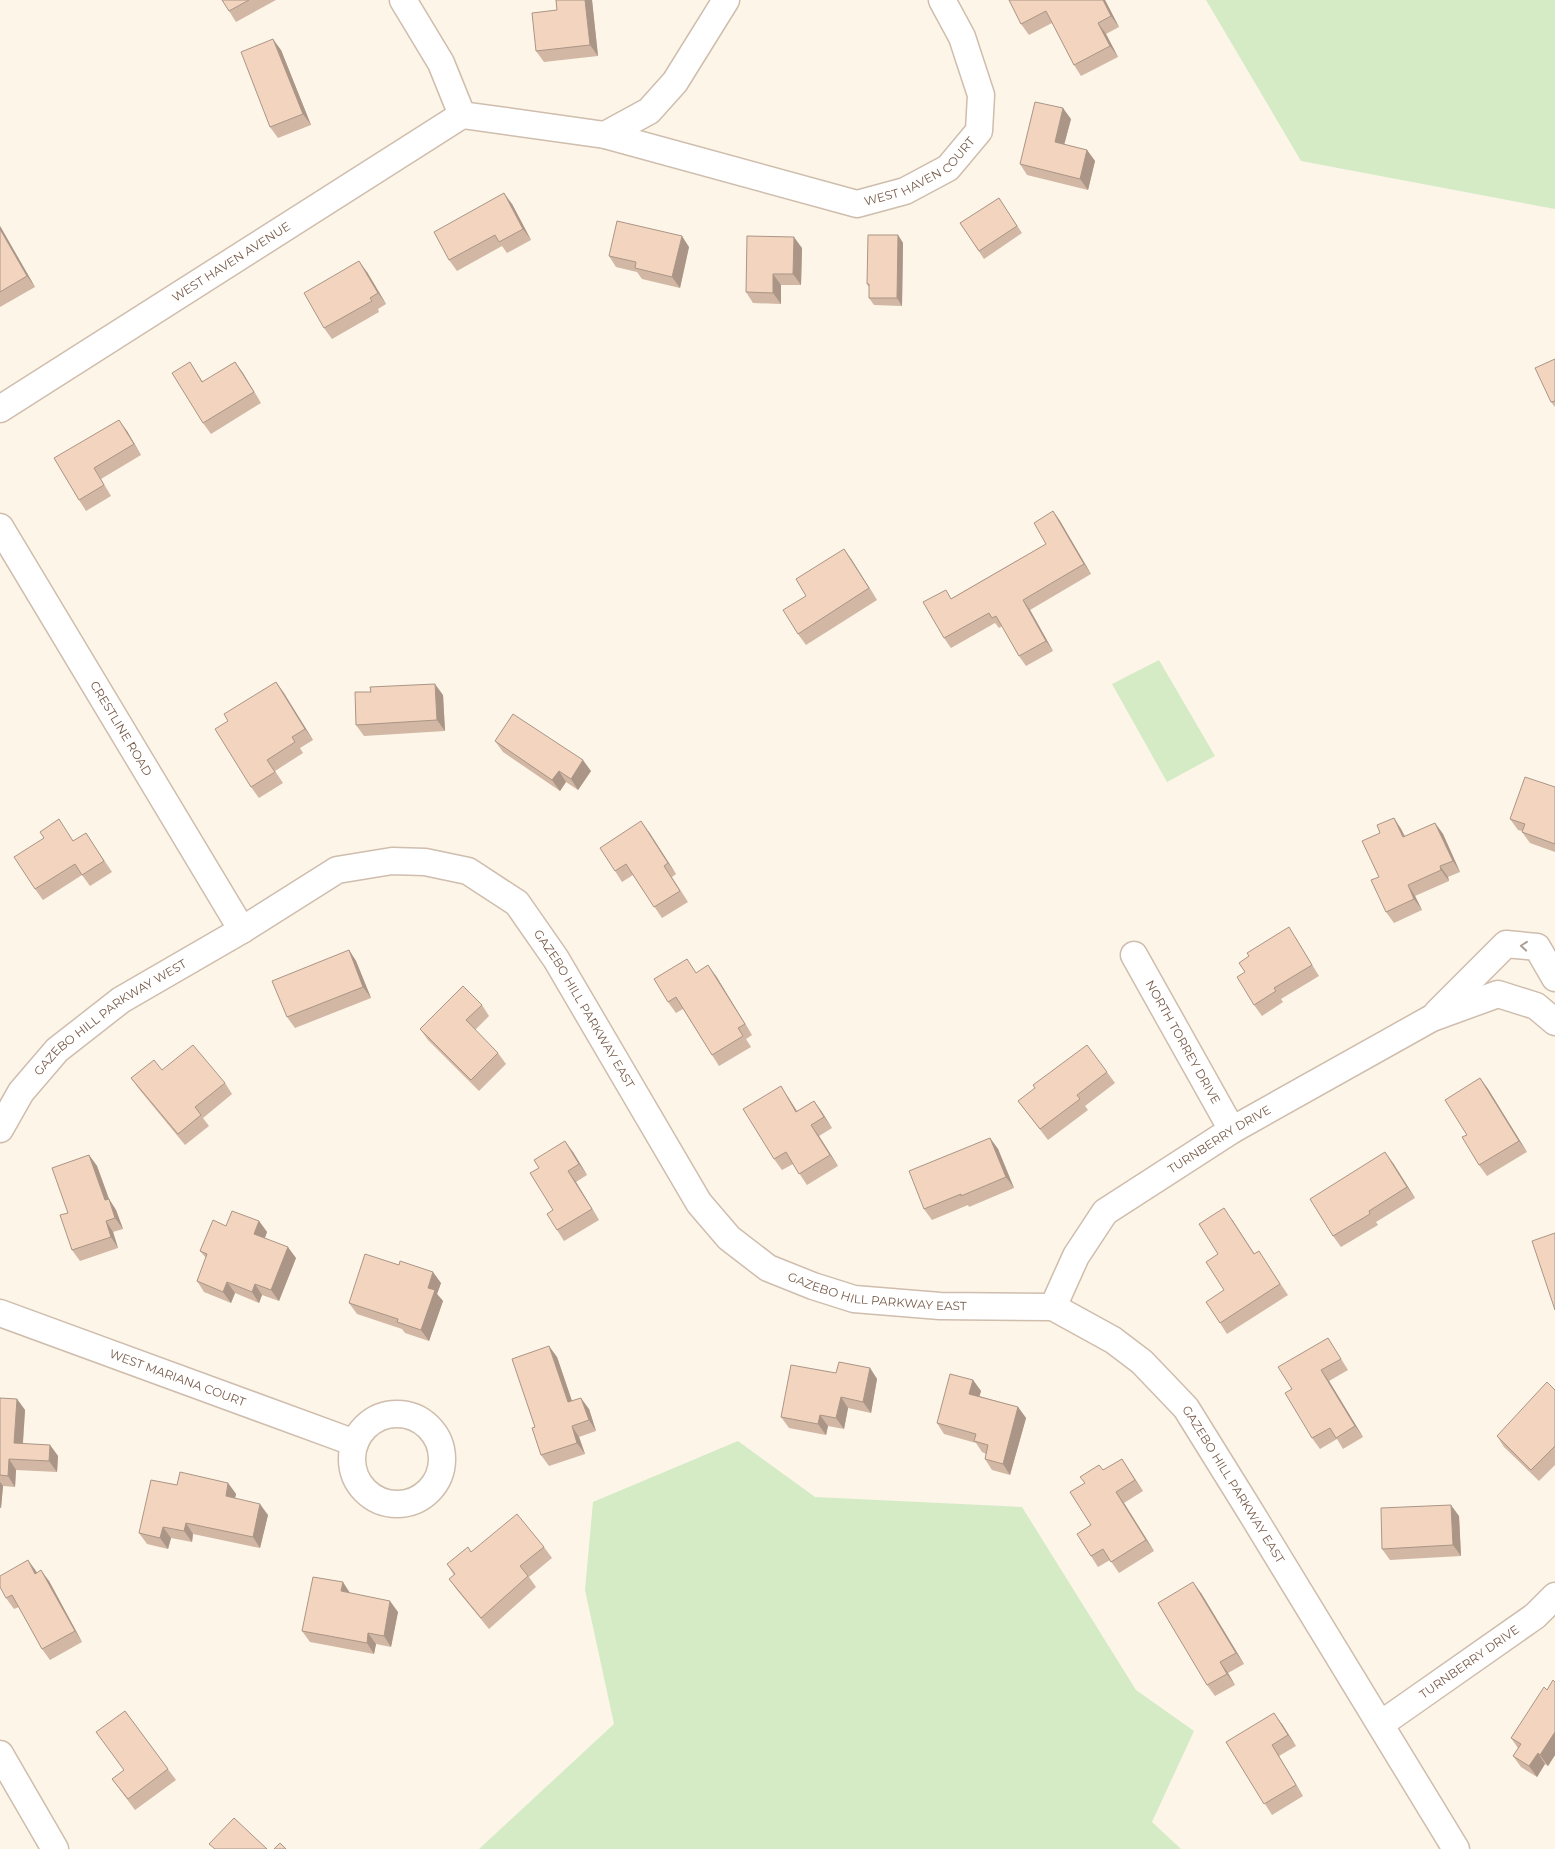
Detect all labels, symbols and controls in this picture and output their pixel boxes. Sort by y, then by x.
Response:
street label: WEST HAVEN COURT [862,134,978,209]
street label: WEST HAVEN AVENUE [169,218,293,305]
street label: CRESTLINE ROAD [87,678,156,779]
street label: GAZEBO HILL PARKWAY EAST [531,927,638,1091]
one-way arrow [1520,940,1528,951]
street label: GAZEBO HILL PARKWAY WEST [30,956,189,1078]
street label: NORTH TORREY DRIVE [1143,978,1224,1107]
street label: TURNBERRY DRIVE [1165,1102,1273,1176]
street label: GAZEBO HILL PARKWAY EAST [786,1269,967,1313]
street label: WEST MARIANA COURT [107,1346,248,1409]
street label: GAZEBO HILL PARKWAY EAST [1179,1403,1288,1566]
street label: TURNBERRY DRIVE [1416,1622,1522,1702]

